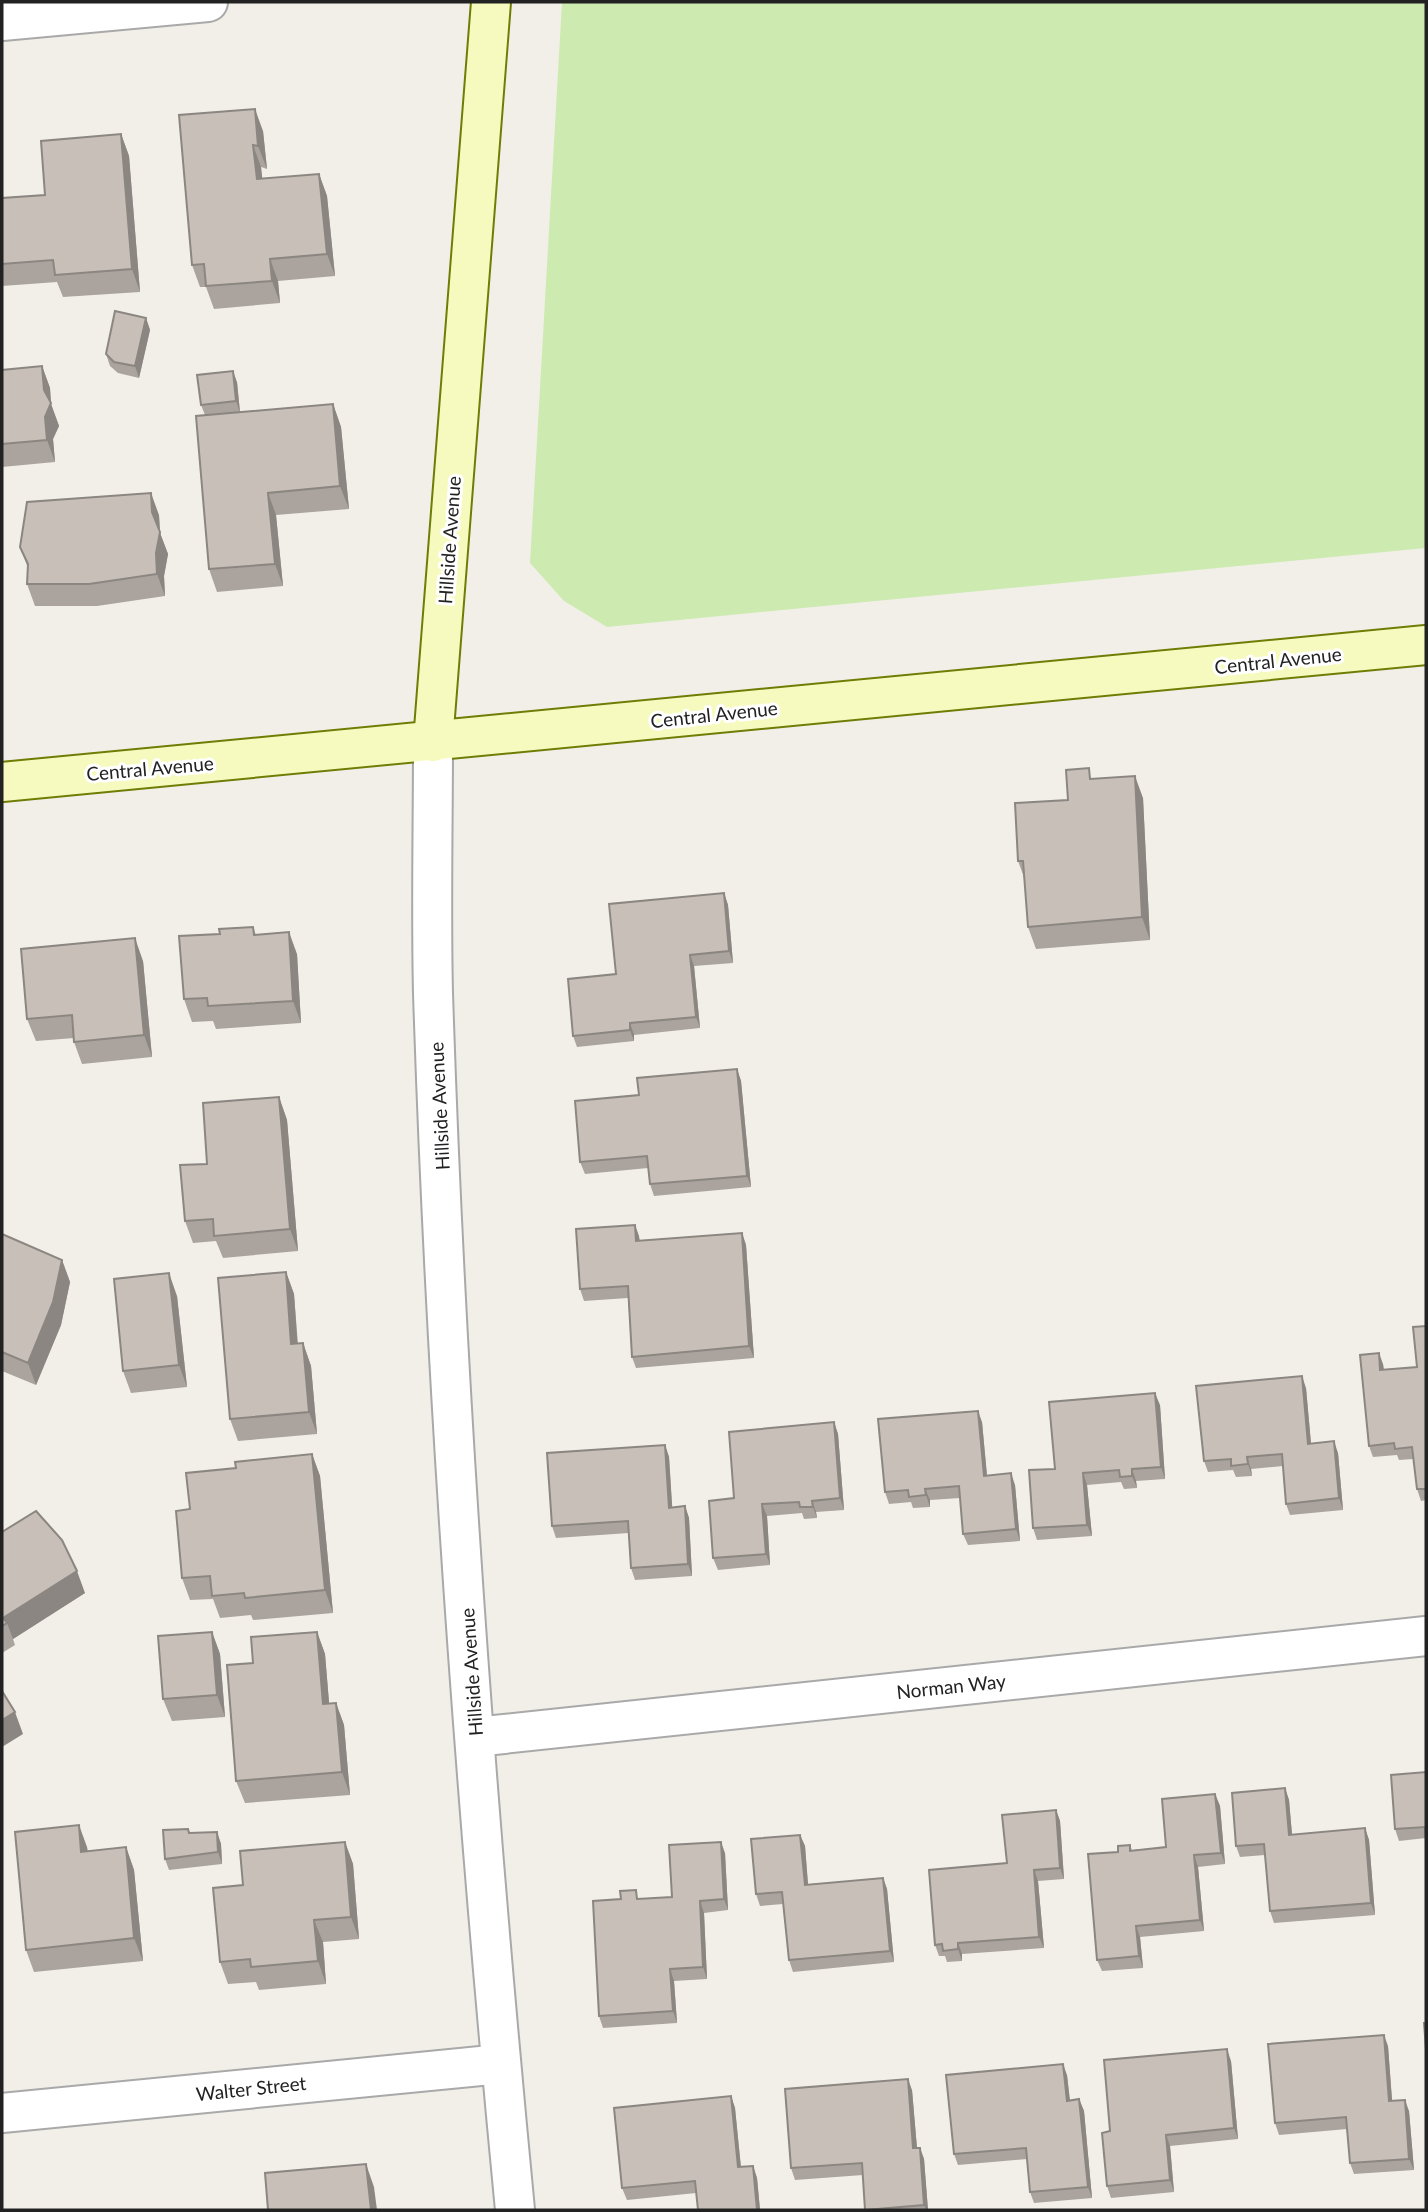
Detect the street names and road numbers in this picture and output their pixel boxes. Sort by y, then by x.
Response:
street label: Hillside Avenue [433,475,465,605]
street label: Central Avenue [1213,642,1343,678]
street label: Central Avenue [649,696,779,732]
street label: Central Avenue [85,751,215,785]
street label: Hillside Avenue [424,1041,454,1171]
street label: Hillside Avenue [455,1607,487,1737]
street label: Norman Way [895,1669,1007,1703]
street label: Walter Street [195,2071,307,2105]

